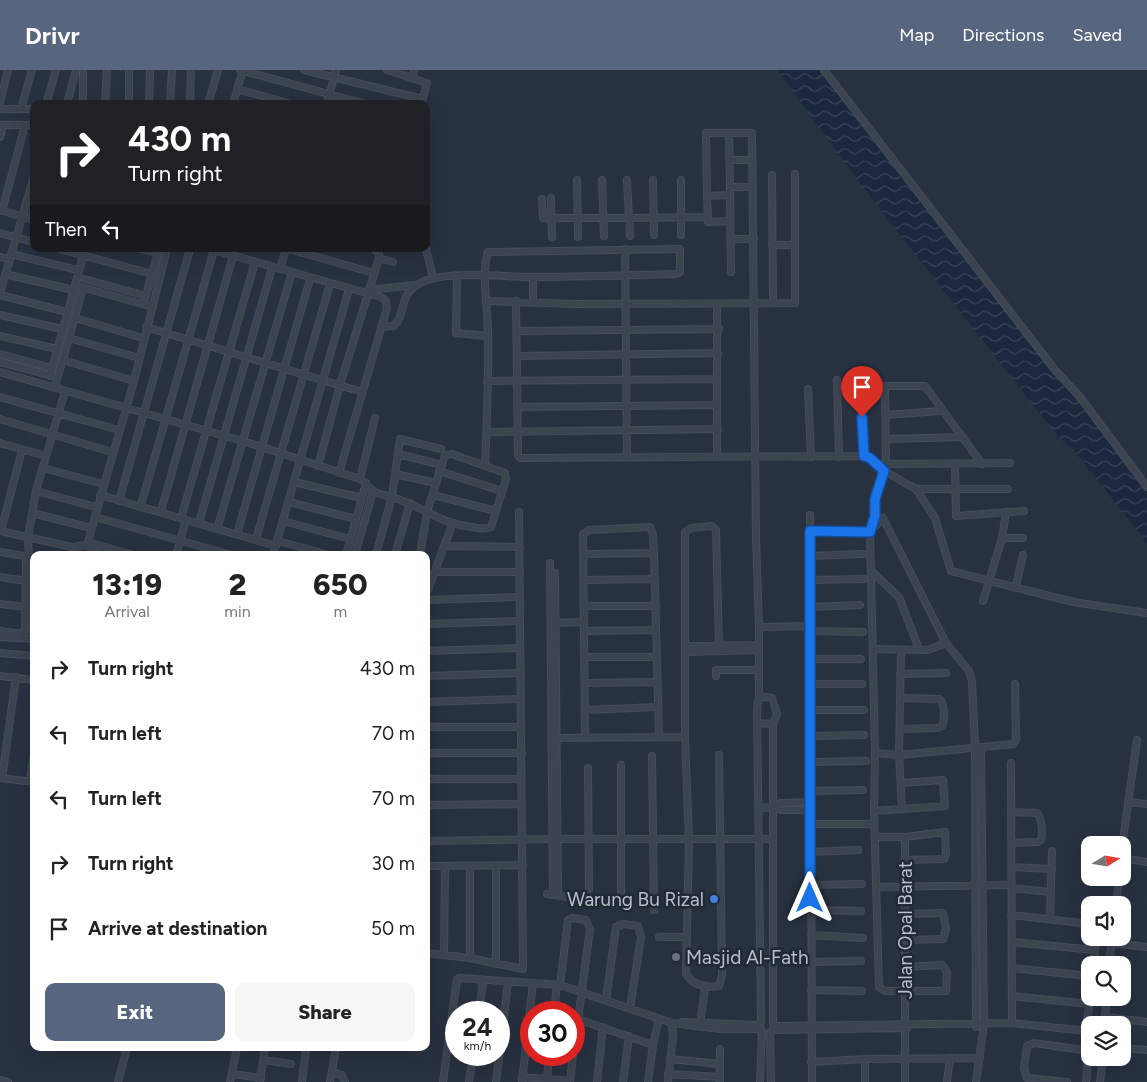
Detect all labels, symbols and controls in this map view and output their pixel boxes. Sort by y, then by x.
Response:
text: Drivr [25,21,80,50]
text: Map [899,24,934,46]
text: Directions [962,24,1044,46]
text: Saved [1072,24,1122,46]
text: 430 m [128,118,231,160]
icon: right [45,120,110,185]
text: Turn right [128,160,223,187]
icon: left [97,215,125,243]
text: Then [45,218,87,241]
pin [841,366,883,417]
icon: arrive [848,373,876,401]
text: 13:19 [92,566,162,603]
text: 2 [229,566,246,603]
text: 650 [313,566,368,603]
text: Arrival [105,602,150,621]
text: min [224,602,251,621]
text: m [333,602,347,621]
icon: right [45,655,73,683]
text: Turn right [88,657,174,680]
text: 430 m [360,657,415,680]
icon: left [45,720,73,748]
text: Turn left [88,722,162,745]
text: 70 m [372,722,415,745]
icon: left [45,785,73,813]
text: Turn left [88,787,162,810]
text: 70 m [372,787,415,810]
north arrow [1081,836,1131,886]
map controls [1081,836,1131,1066]
icon: right [45,850,73,878]
text: Turn right [88,852,174,875]
text: 30 m [372,852,415,875]
street label: Jalan Opal Barat [894,861,917,999]
position arrow [783,871,835,923]
place label: Warung Bu Rizal [567,888,704,911]
marker: Warung Bu Rizal [708,893,720,905]
button: sound [1081,896,1131,946]
icon: arrive [45,915,73,943]
text: Arrive at destination [88,917,267,940]
text: 50 m [371,917,415,940]
place label: Masjid Al-Fath [686,946,809,969]
marker: Masjid Al-Fath [670,951,682,963]
button: search [1081,956,1131,1006]
button: Exit [45,983,225,1041]
button: Share [235,983,415,1041]
speed limit sign: 30 [520,1001,585,1066]
text: 24 [462,1012,493,1042]
button: layers [1081,1016,1131,1066]
text: km/h [464,1039,491,1053]

